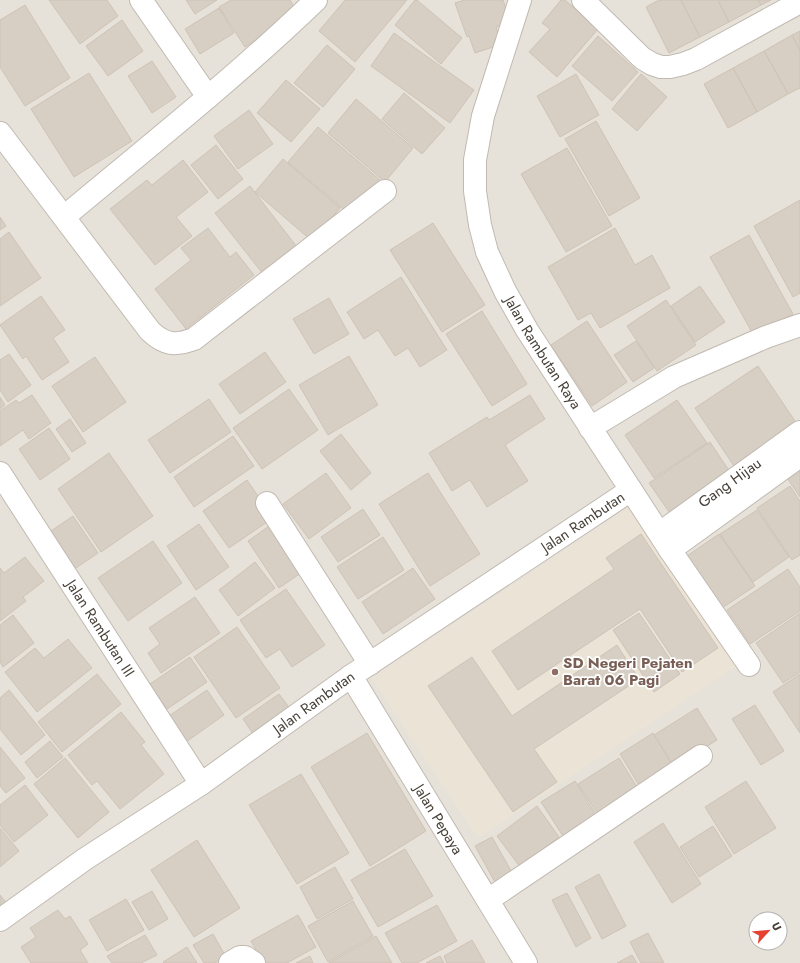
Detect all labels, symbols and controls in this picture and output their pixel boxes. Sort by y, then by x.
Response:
street label: Jalan Rambutan Raya [498,290,587,414]
street label: Gang Hijau [694,452,766,513]
street label: Jalan Rambutan [535,486,629,559]
street label: Jalan Rambutan III [60,574,140,681]
place label: SD Negeri Pejaten Barat 06 Pagi [563,652,693,691]
street label: Jalan Rambutan [267,666,360,741]
marker: SD Negeri Pejaten Barat 06 Pagi [550,667,560,677]
street label: Jalan Pepaya [407,778,468,859]
north arrow [748,911,788,951]
text: U [768,919,786,934]

